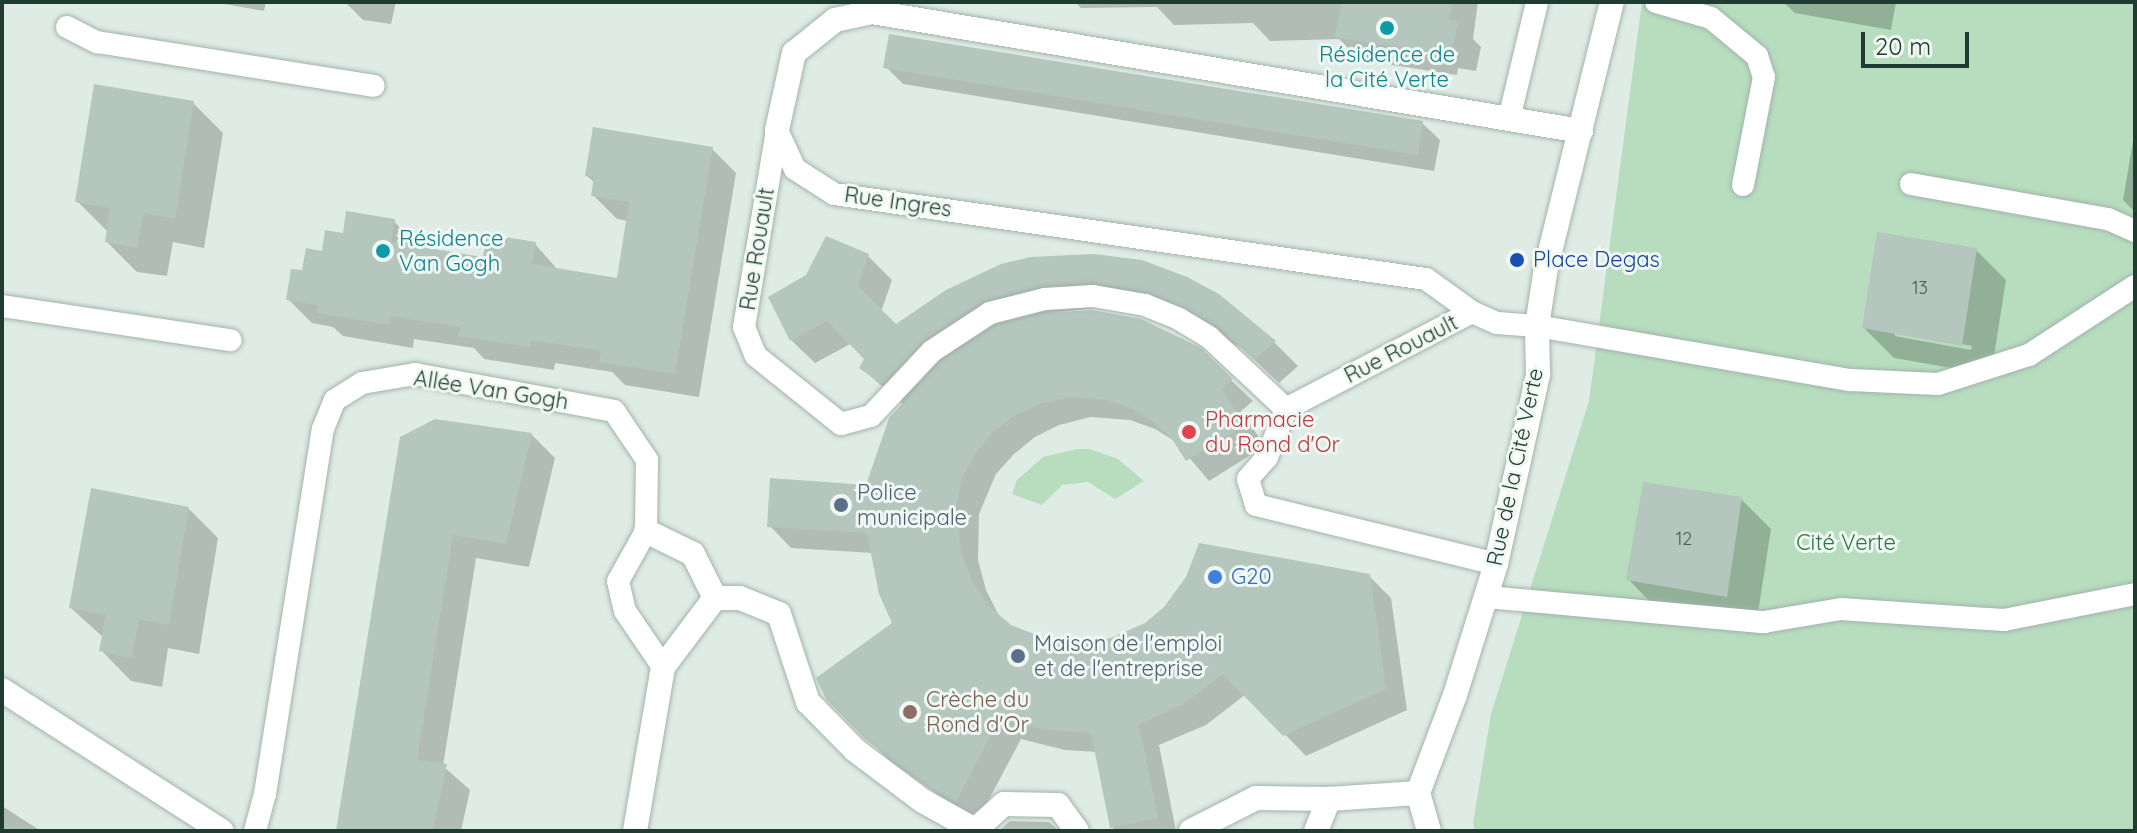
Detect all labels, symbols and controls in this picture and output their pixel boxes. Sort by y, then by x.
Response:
scale bar [1865,16,1973,66]
marker: Résidence de la Cité Verte [1378,19,1396,37]
text: 20 m [1875,31,1931,61]
place label: Résidence de la Cité Verte [1319,41,1455,92]
street label: Rue Ingres [843,181,953,223]
street label: Rue Rouault [734,186,780,312]
place label: Résidence Van Gogh [399,225,503,276]
marker: Résidence Van Gogh [374,242,392,260]
place label: Place Degas [1533,247,1660,273]
marker: Place Degas [1508,251,1526,269]
house number: 13 [1912,277,1928,299]
street label: Rue Rouault [1340,309,1462,389]
street label: Allée Van Gogh [412,365,570,415]
street label: Rue de la Cité Verte [1481,366,1549,568]
place label: Pharmacie du Rond d'Or [1205,406,1340,458]
marker: Pharmacie du Rond d'Or [1180,423,1198,441]
place label: Police municipale [857,479,967,530]
marker: Police municipale [832,496,850,514]
house number: 12 [1676,528,1692,550]
park label: Cité Verte [1796,530,1896,556]
place label: G20 [1231,564,1272,590]
marker: G20 [1206,568,1224,586]
place label: Maison de l'emploi et de l'entreprise [1034,630,1222,682]
marker: Maison de l'emploi et de l'entreprise [1009,647,1027,665]
place label: Crèche du Rond d'Or [926,686,1029,738]
marker: Crèche du Rond d'Or [901,703,919,721]

